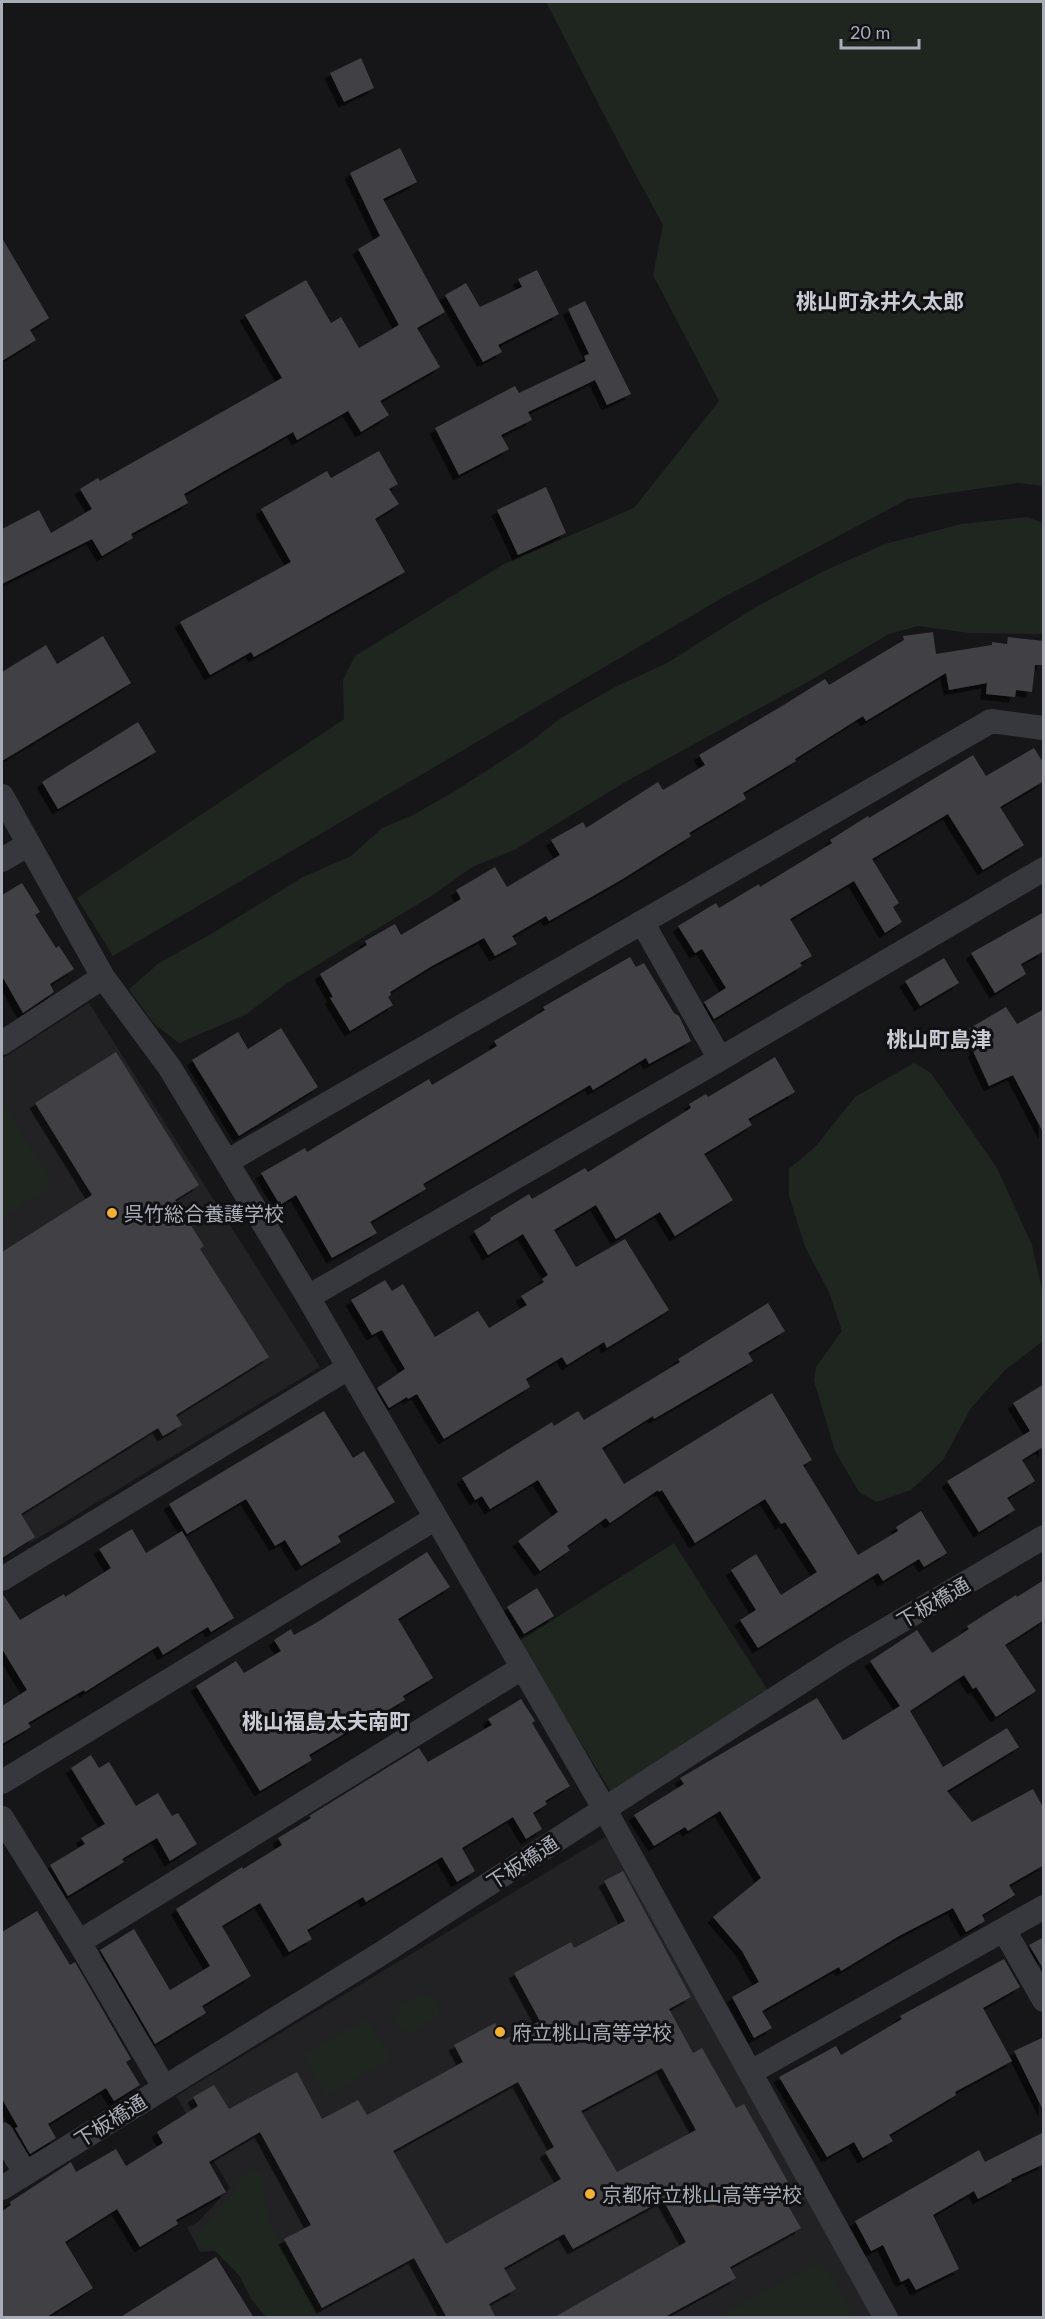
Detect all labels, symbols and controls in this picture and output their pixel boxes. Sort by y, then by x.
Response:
scale bar [841,12,919,50]
text: 20 m [850,21,890,43]
district label: 桃山町永井久太郎 [796,288,964,313]
district label: 桃山町島津 [887,1026,992,1051]
place label: 呉竹総合養護学校 [124,1201,284,1225]
marker: 呉竹総合養護学校 [105,1206,119,1220]
street label: 下板橋通 [892,1572,974,1632]
district label: 桃山福島太夫南町 [242,1708,410,1733]
street label: 下板橋通 [482,1830,562,1894]
place label: 府立桃山高等学校 [512,2020,672,2044]
marker: 府立桃山高等学校 [493,2025,507,2039]
street label: 下板橋通 [70,2089,150,2151]
place label: 京都府立桃山高等学校 [602,2182,802,2206]
marker: 京都府立桃山高等学校 [583,2187,597,2201]

